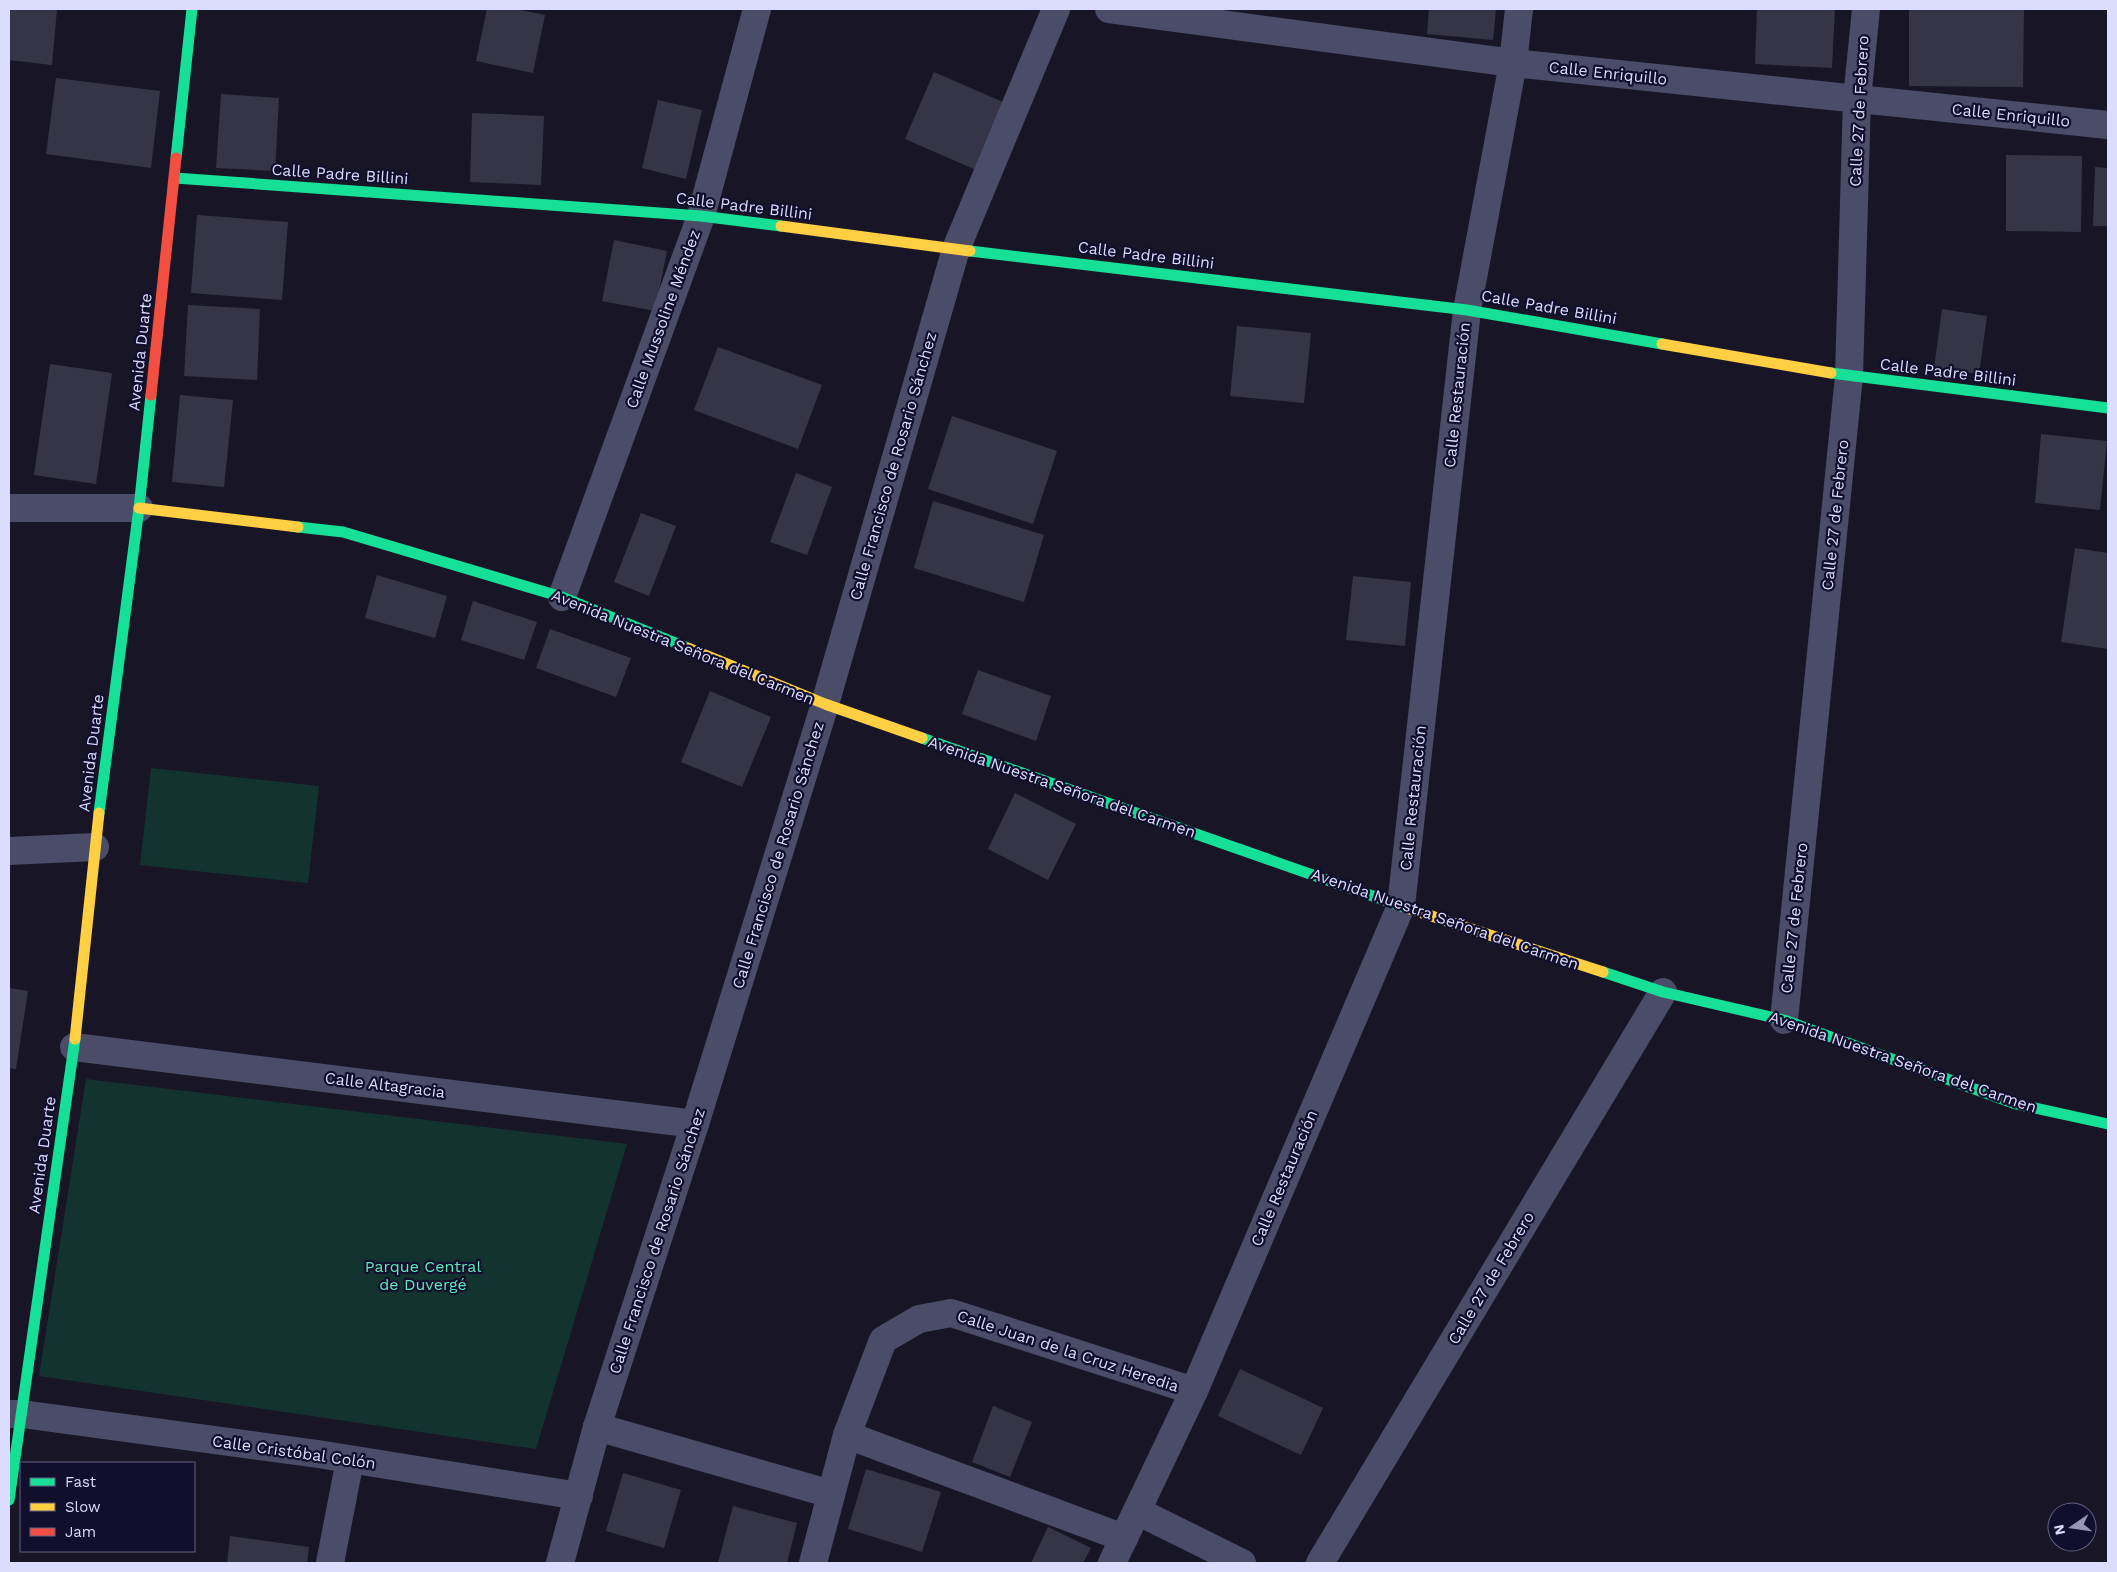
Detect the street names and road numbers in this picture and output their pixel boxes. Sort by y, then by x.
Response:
street label: Calle 27 de Febrero [1846,35,1872,187]
street label: Calle Enriquillo [1548,57,1668,89]
street label: Calle Enriquillo [1951,99,2071,131]
street label: Calle Padre Billini [271,160,409,188]
street label: Calle Padre Billini [675,188,813,224]
street label: Calle Mussoline Méndez [622,227,704,411]
street label: Calle Padre Billini [1077,237,1215,273]
street label: Calle Padre Billini [1480,286,1618,328]
street label: Avenida Duarte [124,292,156,412]
street label: Calle Restauración [1440,321,1474,469]
street label: Calle Francisco de Rosario Sánchez [846,330,940,602]
street label: Calle Padre Billini [1879,354,2017,390]
street label: Calle 27 de Febrero [1818,439,1852,591]
street label: Avenida Nuestra Señora del Carmen [549,585,817,709]
street label: Avenida Duarte [74,693,108,813]
street label: Calle Francisco de Rosario Sánchez [728,719,828,991]
street label: Calle Restauración [1396,724,1430,872]
street label: Avenida Nuestra Señora del Carmen [926,732,1198,842]
street label: Calle 27 de Febrero [1777,842,1811,994]
street label: Avenida Nuestra Señora del Carmen [1309,864,1581,974]
street label: Avenida Nuestra Señora del Carmen [1767,1007,2039,1117]
street label: Calle Altagracia [324,1068,446,1102]
street label: Avenida Duarte [24,1095,60,1215]
street label: Calle Francisco de Rosario Sánchez [605,1106,709,1376]
street label: Calle Restauración [1247,1107,1321,1249]
street label: Calle 27 de Febrero [1444,1208,1538,1348]
street label: Calle Juan de la Cruz Heredia [955,1306,1181,1396]
street label: Calle Cristóbal Colón [211,1431,377,1473]

